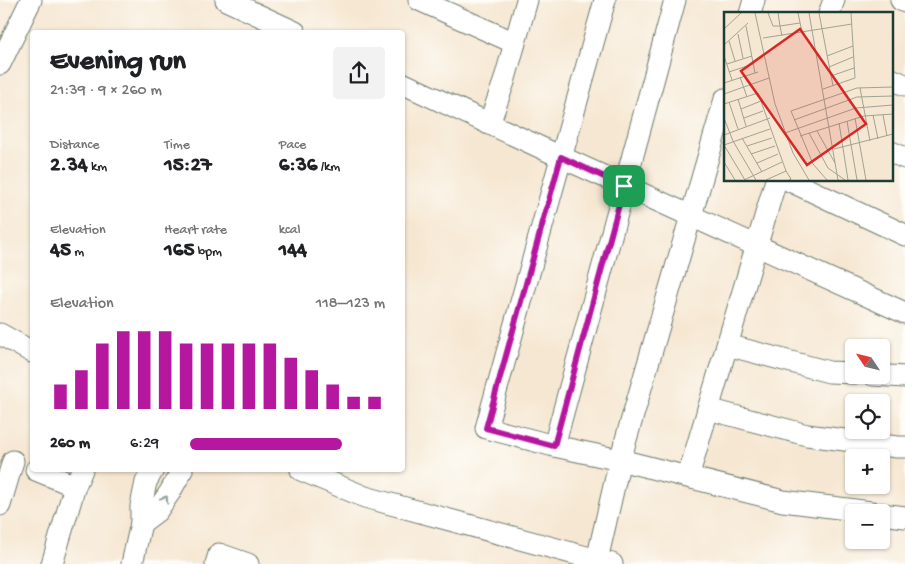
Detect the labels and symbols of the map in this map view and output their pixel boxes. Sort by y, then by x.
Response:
inset map [724,12,892,181]
pin [603,165,645,207]
north arrow [845,339,890,384]
one-way arrow [159,496,168,505]

